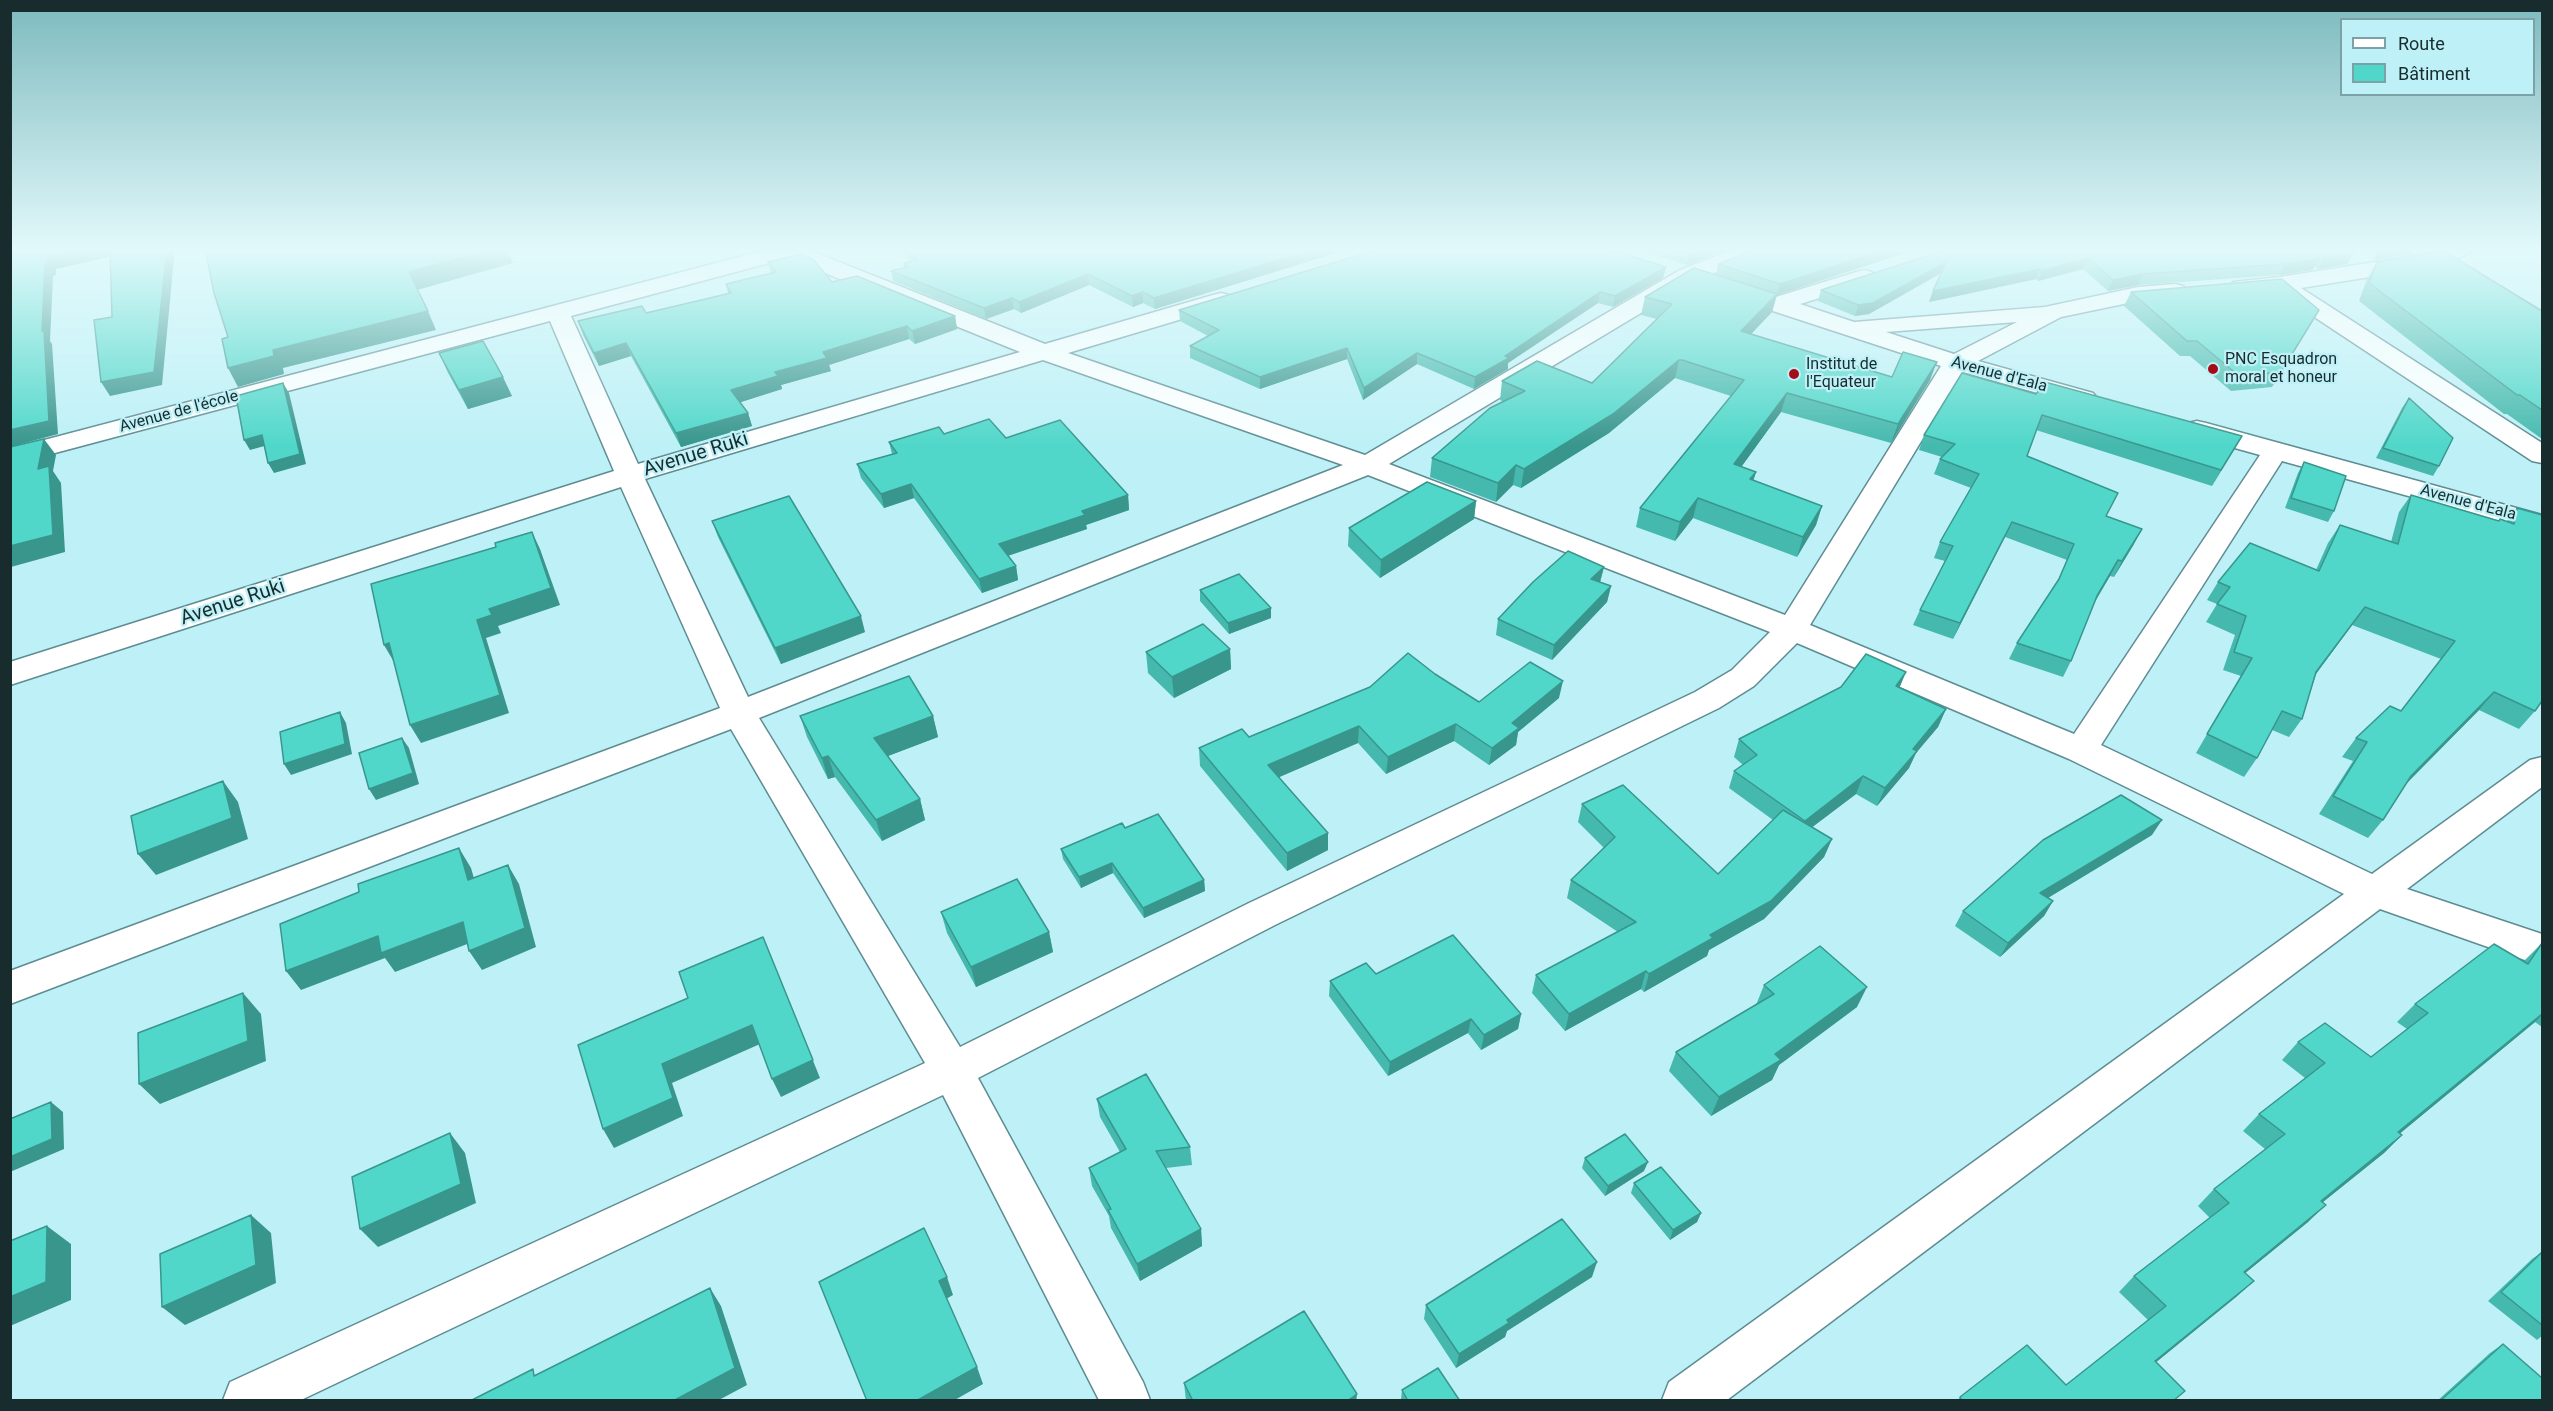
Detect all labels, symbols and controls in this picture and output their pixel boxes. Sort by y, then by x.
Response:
legend [2340,18,2535,96]
text: Route [2398,33,2445,54]
text: Bâtiment [2398,63,2470,84]
place label: PNC Esquadron moral et honeur [2225,350,2337,388]
street label: Avenue d'Eala [1949,353,2049,397]
place label: Institut de l'Equateur [1806,355,1877,393]
marker: PNC Esquadron moral et honeur [2206,362,2220,376]
marker: Institut de l'Equateur [1787,367,1801,381]
street label: Avenue de l'école [117,387,241,437]
street label: Avenue Ruki [641,428,751,482]
street label: Avenue d'Eala [2418,481,2518,525]
street label: Avenue Ruki [178,575,288,631]

